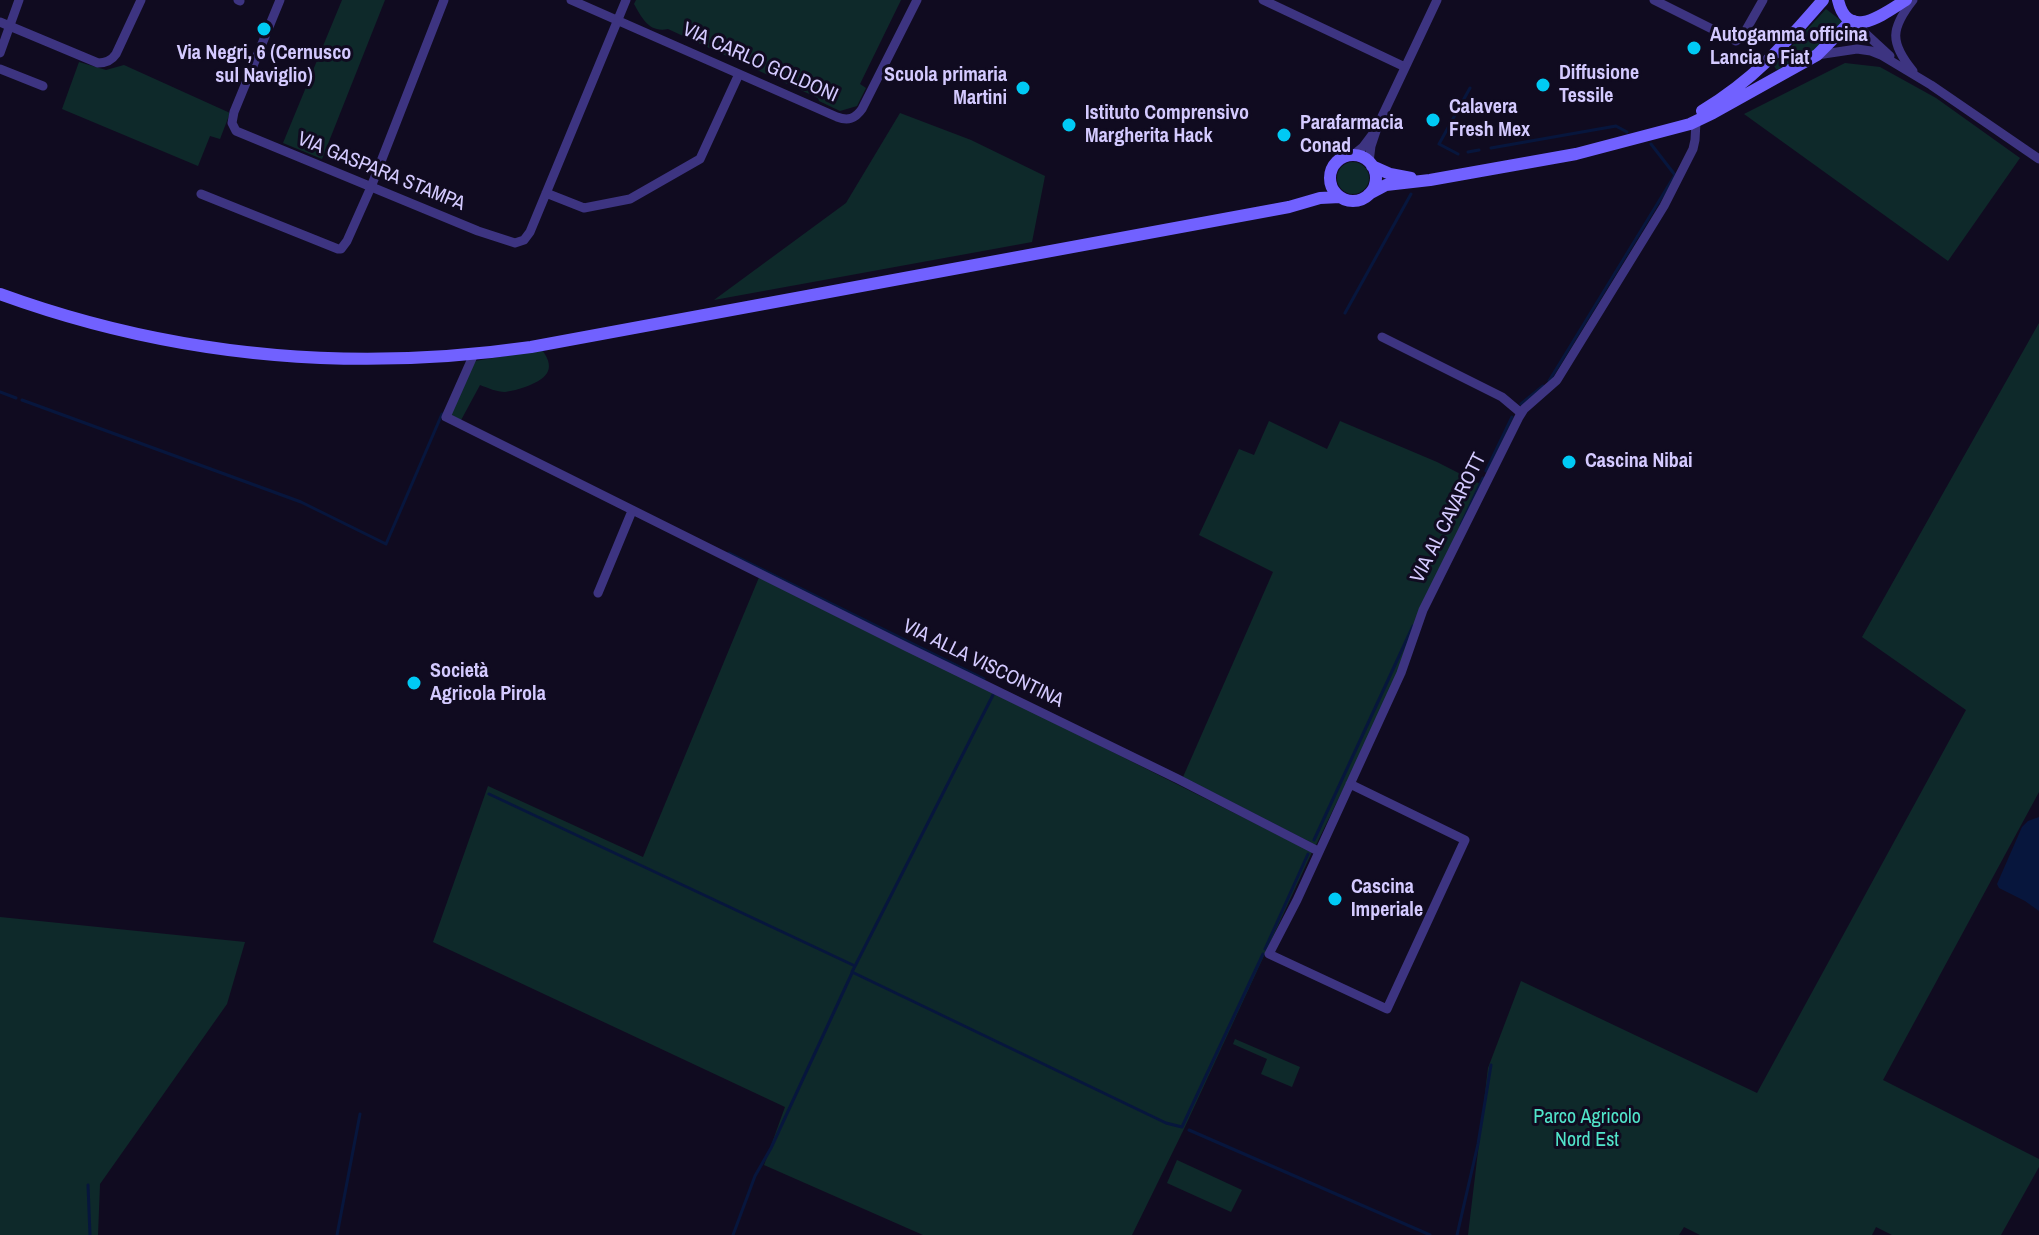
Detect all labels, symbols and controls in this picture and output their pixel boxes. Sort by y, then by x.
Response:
street label: VIA CARLO GOLDONI [679,18,841,108]
marker: Via Negri, 6 (Cernusco sul Naviglio) [255,20,273,38]
place label: Autogamma officina Lancia e Fiat [1710,24,1868,71]
marker: Autogamma officina Lancia e Fiat [1685,39,1703,57]
place label: Via Negri, 6 (Cernusco sul Naviglio) [177,42,351,89]
place label: Diffusione Tessile [1559,62,1639,109]
place label: Scuola primaria Martini [884,64,1007,111]
marker: Diffusione Tessile [1534,76,1552,94]
marker: Scuola primaria Martini [1014,79,1032,97]
place label: Calavera Fresh Mex [1449,96,1530,143]
place label: Istituto Comprensivo Margherita Hack [1085,102,1249,149]
marker: Calavera Fresh Mex [1424,111,1442,129]
place label: Parafarmacia Conad [1300,112,1403,159]
marker: Istituto Comprensivo Margherita Hack [1060,116,1078,134]
marker: Parafarmacia Conad [1275,126,1293,144]
street label: VIA GASPARA STAMPA [294,127,468,217]
street label: VIA AL CAVAROTT [1406,449,1492,587]
place label: Cascina Nibai [1585,450,1693,474]
marker: Cascina Nibai [1560,453,1578,471]
street label: VIA ALLA VISCONTINA [899,615,1067,713]
place label: Società Agricola Pirola [430,660,546,707]
marker: Società Agricola Pirola [405,674,423,692]
place label: Cascina Imperiale [1351,876,1423,923]
marker: Cascina Imperiale [1326,890,1344,908]
park label: Parco Agricolo Nord Est [1533,1106,1641,1153]

